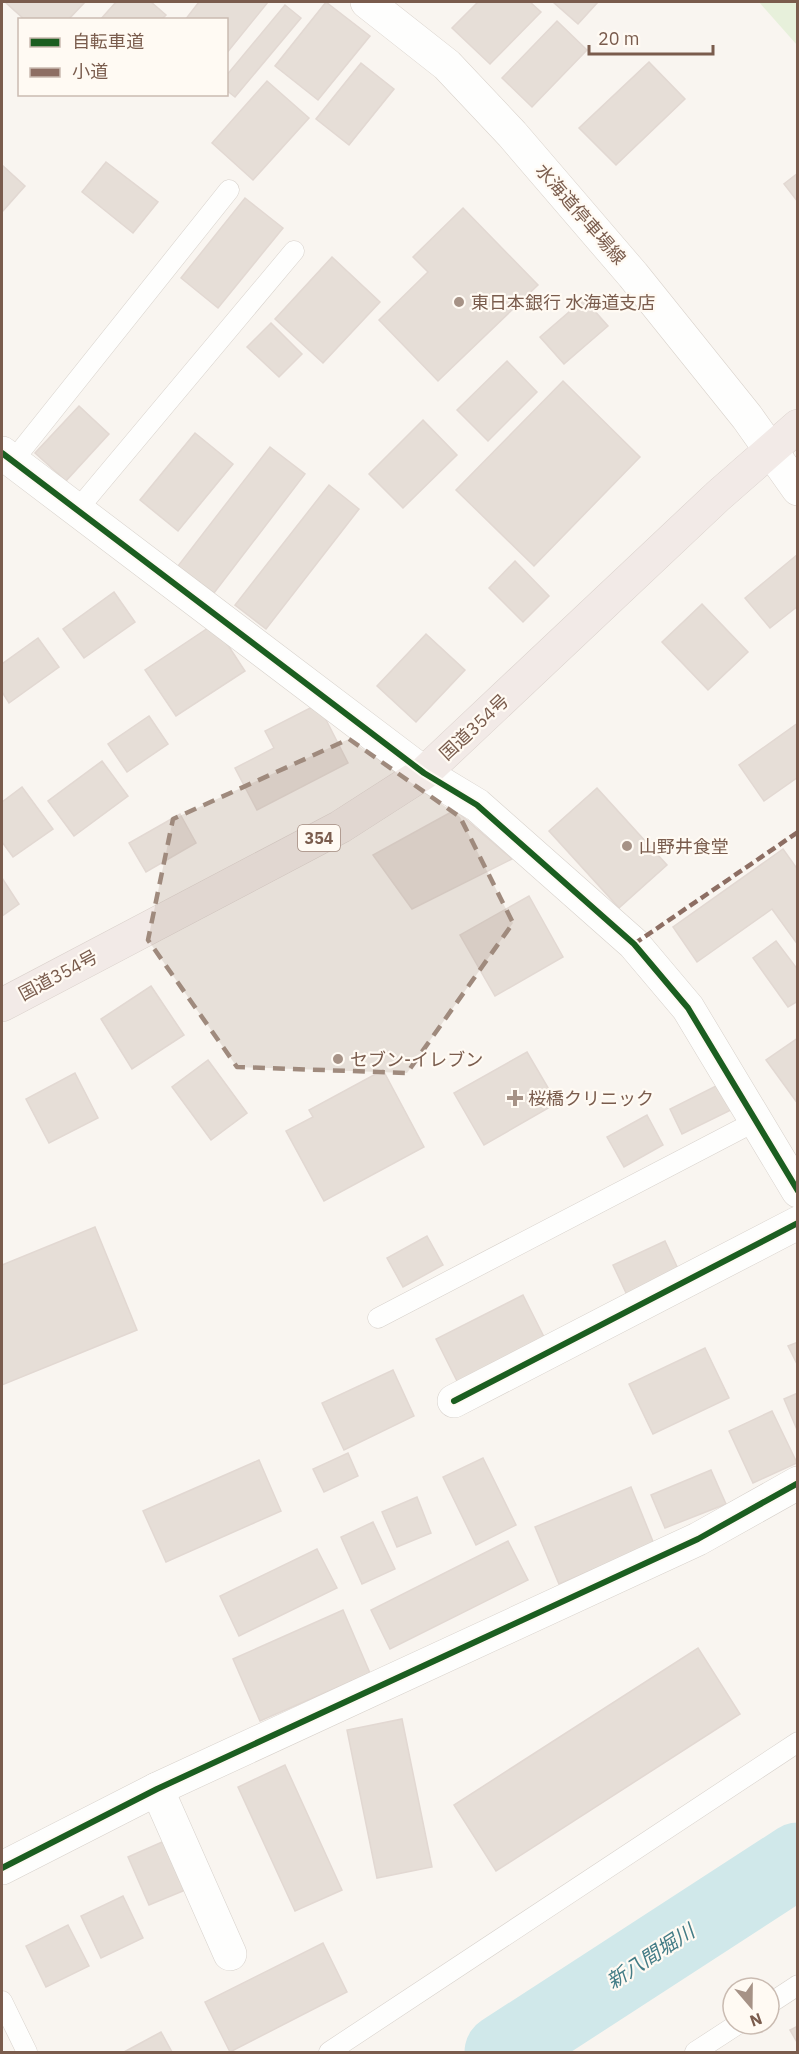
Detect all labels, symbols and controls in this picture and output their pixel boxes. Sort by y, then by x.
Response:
legend [18,18,228,96]
scale bar [589,18,714,56]
text: 20 m [598,27,640,50]
text: 自転車道 [72,30,144,53]
text: 小道 [72,60,108,83]
street label: 水海道停車場線 [531,159,631,269]
place label: 東日本銀行 水海道支店 [471,291,655,314]
marker: 東日本銀行 水海道支店 [452,295,466,309]
street label: 国道354号 [435,689,513,765]
road number: 354 [298,825,340,851]
place label: 山野井食堂 [639,835,729,858]
marker: 山野井食堂 [620,839,634,853]
street label: 国道354号 [14,945,102,1005]
place label: セブン-イレブン [350,1048,483,1071]
marker: セブン-イレブン [331,1052,345,1066]
place label: 桜橋クリニック [528,1087,654,1110]
marker: 桜橋クリニック [506,1089,524,1107]
water label: 新八間堀川 [601,1916,701,1995]
north arrow [721,1976,781,2036]
text: N [747,2009,765,2031]

